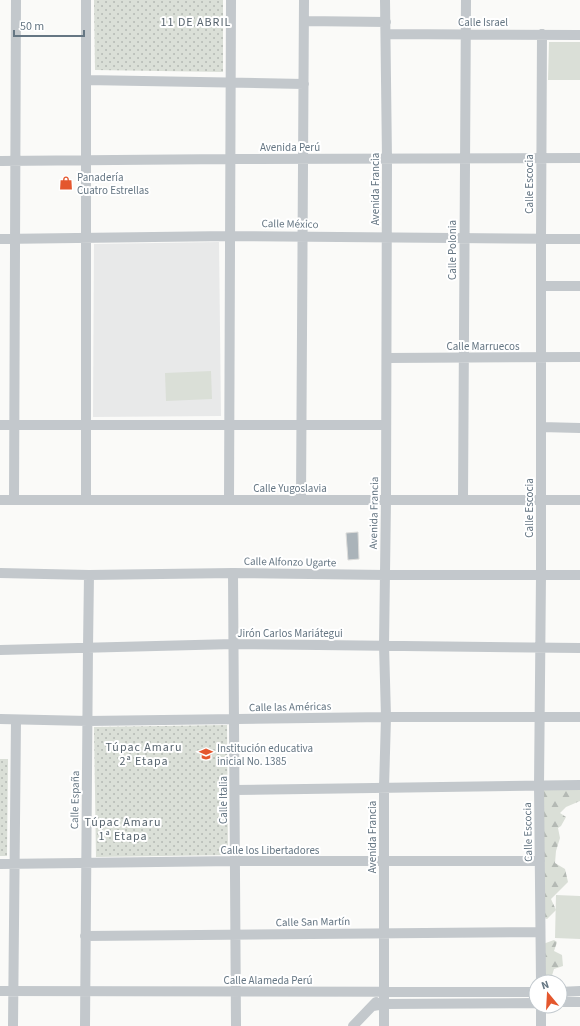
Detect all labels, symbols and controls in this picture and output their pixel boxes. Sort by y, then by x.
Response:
scale bar [14,12,84,38]
district label: 11 DE ABRIL [161,14,231,31]
street label: Calle Israel [458,15,508,30]
text: 50 m [20,18,44,35]
street label: Avenida Perú [260,140,320,155]
street label: Avenida Francia [368,153,383,225]
street label: Calle Escocia [522,154,537,214]
place label: Panadería Cuatro Estrellas [77,170,149,198]
shop icon: Panadería Cuatro Estrellas [58,175,74,191]
street label: Calle México [261,216,319,232]
street label: Calle Polonia [445,220,460,280]
street label: Calle Marruecos [446,339,520,354]
street label: Avenida Francia [366,477,382,549]
street label: Calle Escocia [522,478,537,538]
street label: Calle Yugoslavia [253,481,327,496]
street label: Calle Alfonzo Ugarte [244,554,337,570]
street label: Jirón Carlos Mariátegui [237,626,343,641]
street label: Calle las Américas [249,699,332,715]
district label: Túpac Amaru 2ª Etapa [105,739,183,770]
place label: Institución educativa inicial No. 1385 [217,741,313,769]
school or university icon: Institución educativa inicial No. 1385 [198,746,214,762]
street label: Calle España [67,771,83,829]
street label: Calle Italia [216,776,231,824]
street label: Avenida Francia [365,801,380,873]
street label: Calle Escocia [520,802,536,862]
district label: Túpac Amaru 1ª Etapa [84,814,162,845]
street label: Calle los Libertadores [221,843,320,858]
street label: Calle San Martín [276,914,350,930]
street label: Calle Alameda Perú [223,973,313,988]
north arrow [528,974,568,1014]
text: N [539,977,551,993]

